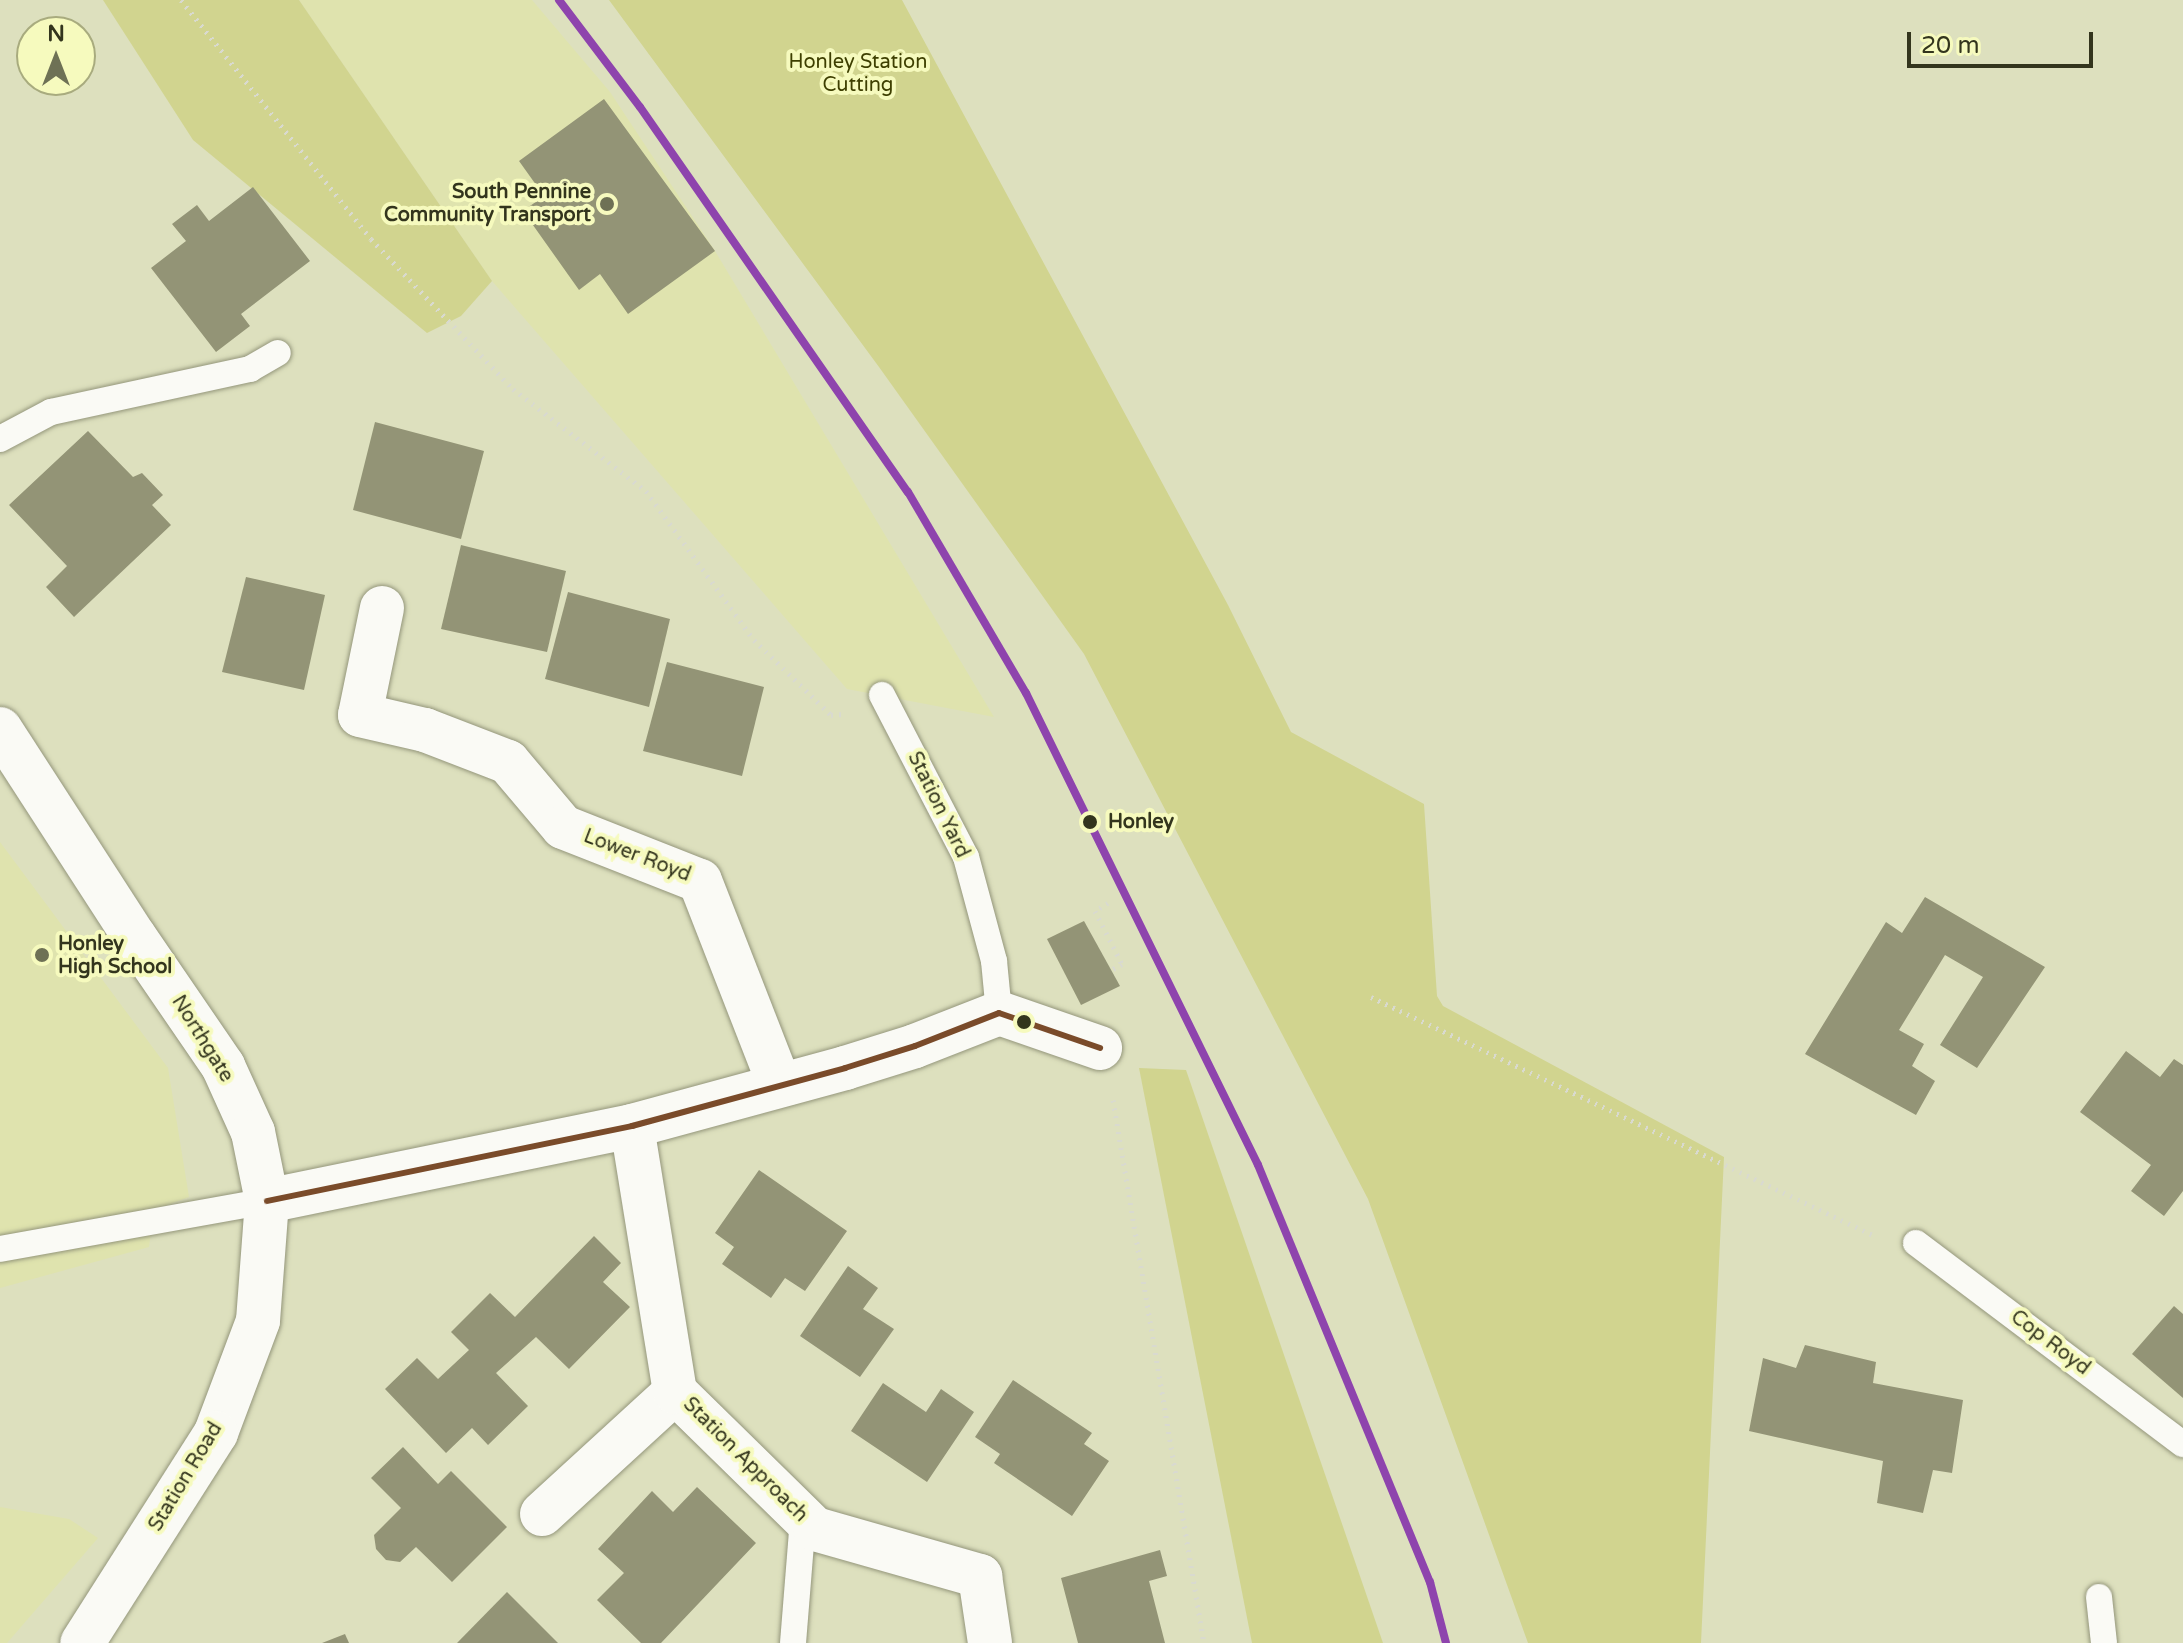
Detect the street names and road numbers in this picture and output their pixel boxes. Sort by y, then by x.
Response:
street label: Station Yard [902,748,974,862]
street label: Lower Royd [580,825,694,887]
street label: Northgate [166,991,238,1087]
street label: Cop Royd [2006,1305,2094,1381]
street label: Station Approach [678,1393,812,1527]
street label: Station Road [144,1418,228,1536]

